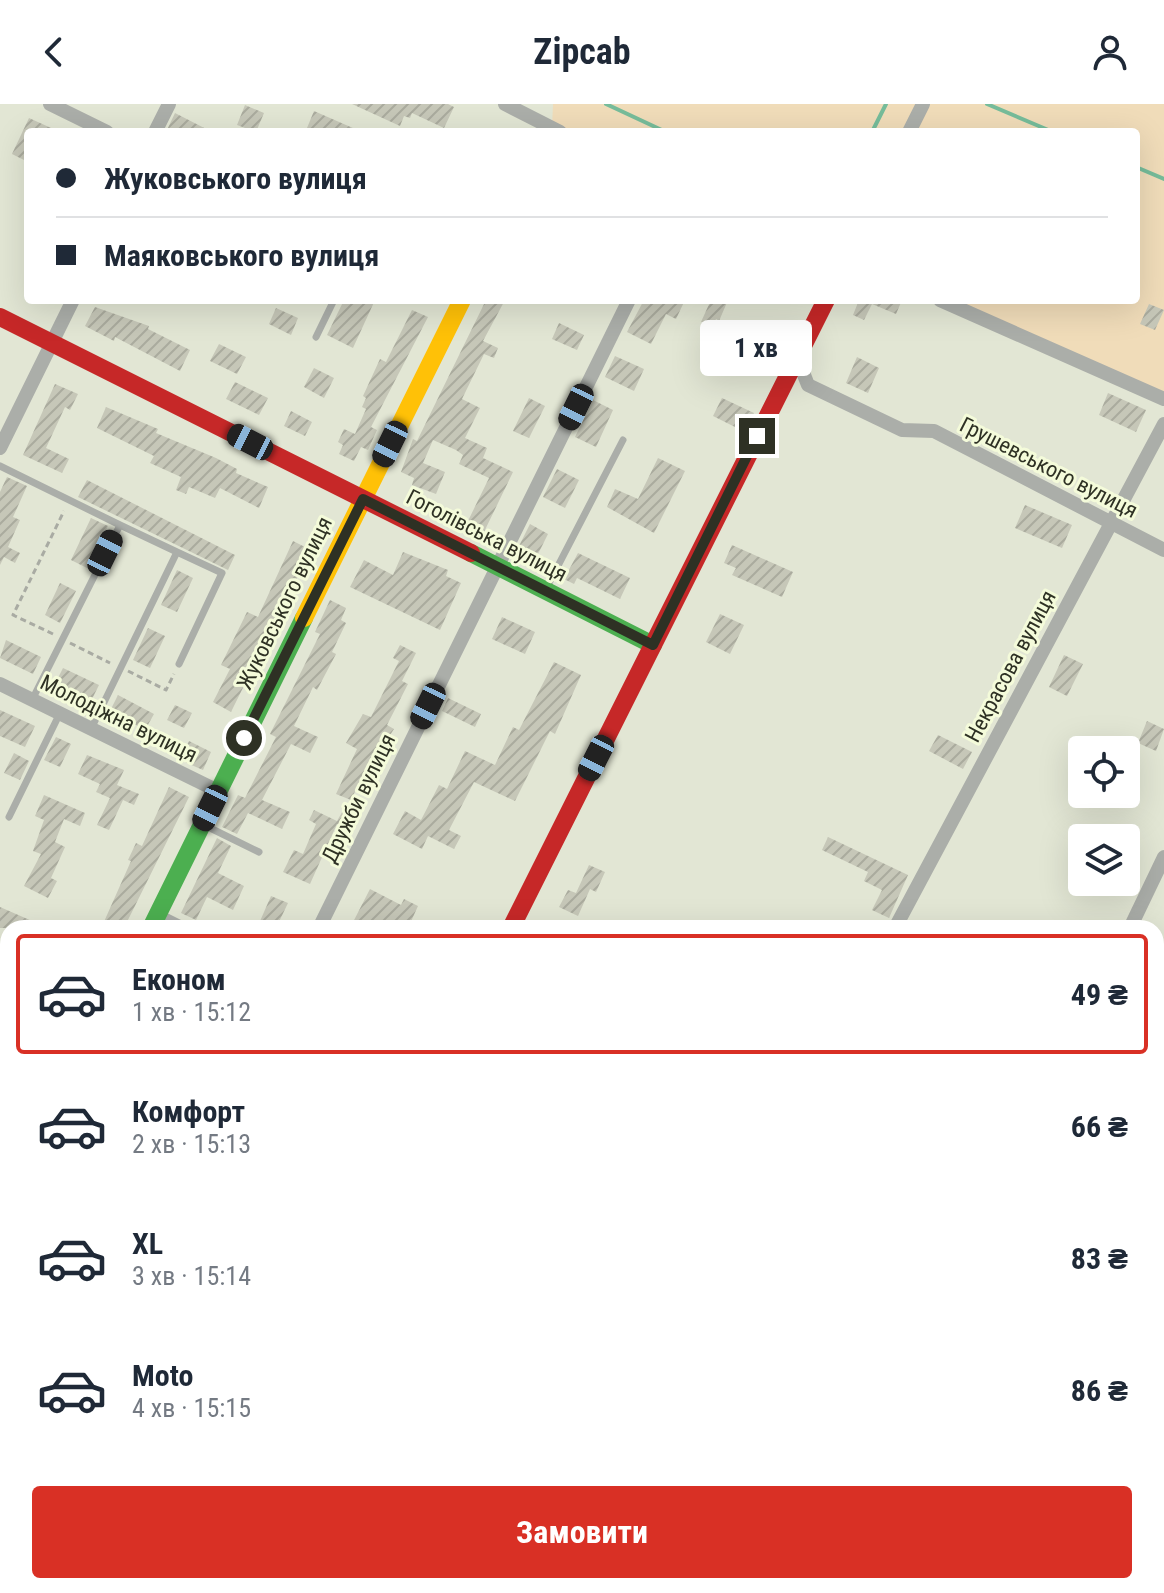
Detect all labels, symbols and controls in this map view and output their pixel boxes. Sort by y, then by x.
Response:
icon: back [32,30,76,74]
icon: person [1088,30,1132,74]
text: Zipcab [533,31,631,73]
text: Жуковського вулиця [104,161,367,196]
text: Маяковського вулиця [104,238,379,273]
callout: 1 хв [701,320,813,376]
text: 1 хв [734,333,778,363]
car [555,380,597,434]
street label: Грушевського вулиця [956,412,1142,523]
car [369,417,411,471]
route end [739,418,775,454]
car [223,420,277,464]
street label: Гоголівська вулиця [402,484,571,587]
street label: Жуковського вулиця [232,513,337,694]
car [84,526,126,580]
street label: Некрасова вулиця [960,586,1061,746]
street label: Молодіжна вулиця [36,670,201,767]
car [407,679,449,733]
route start [226,720,262,756]
street label: Дружби вулиця [317,730,400,867]
car [574,731,618,785]
map controls [1068,736,1140,896]
button: locate [1068,736,1140,808]
car [189,781,231,835]
button: layers [1068,824,1140,896]
icon: car [36,958,108,1030]
text: Економ [132,962,226,997]
text: 49 ₴ [1071,977,1128,1012]
text: 1 хв · 15:12 [132,997,251,1027]
icon: car [36,1090,108,1162]
text: Комфорт [132,1094,245,1129]
text: 66 ₴ [1071,1109,1128,1144]
text: 2 хв · 15:13 [132,1129,251,1159]
icon: car [36,1222,108,1294]
text: XL [132,1226,163,1261]
text: 83 ₴ [1071,1241,1128,1276]
text: 3 хв · 15:14 [132,1261,251,1291]
icon: car [36,1354,108,1426]
text: Moto [132,1358,193,1393]
text: 86 ₴ [1071,1373,1128,1408]
text: 4 хв · 15:15 [132,1393,251,1423]
button: Замовити [32,1486,1132,1578]

